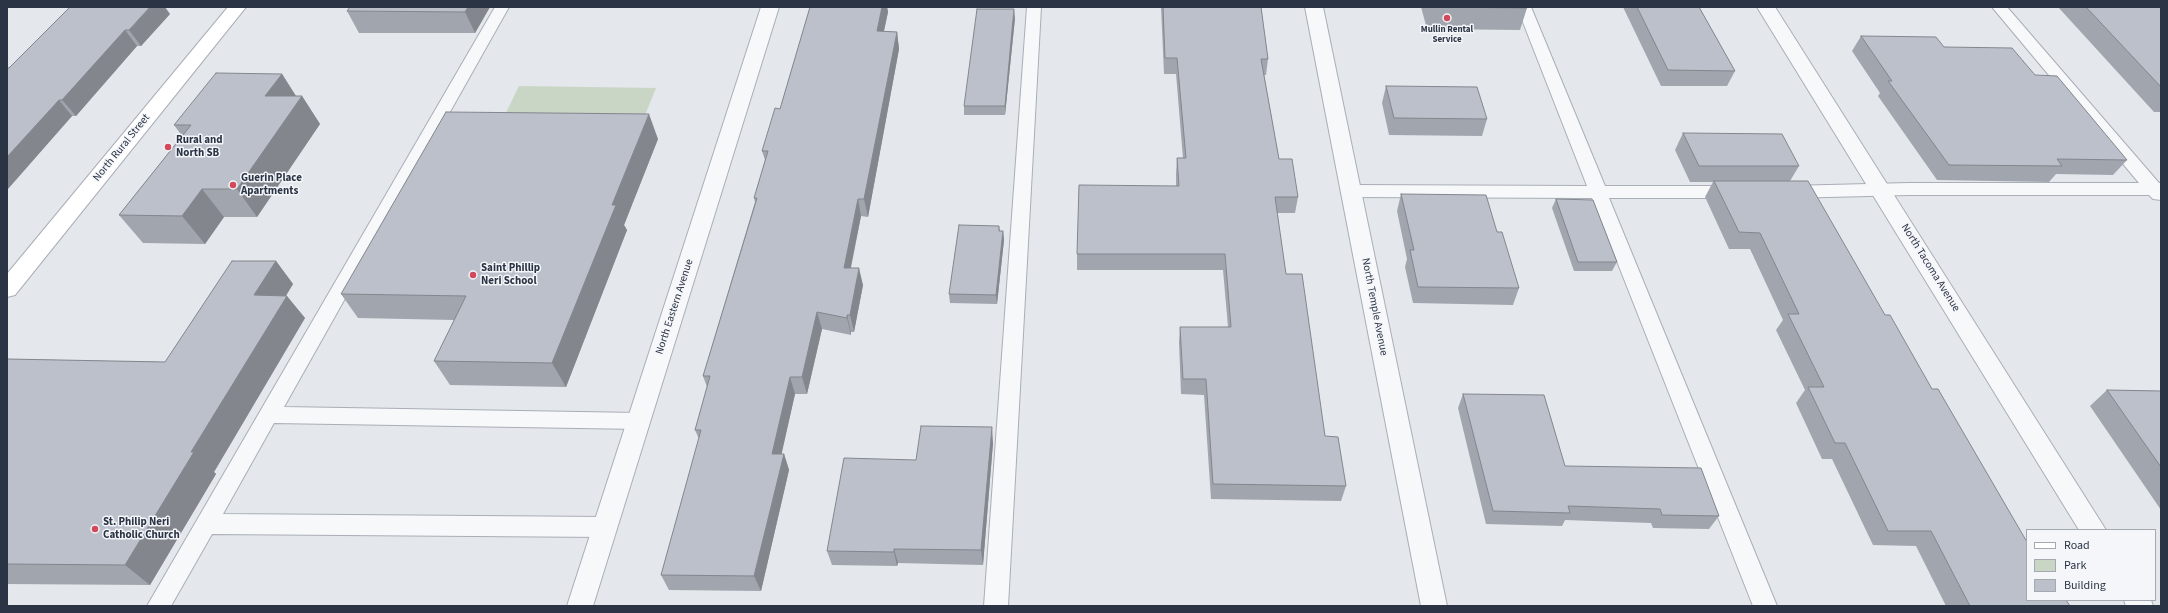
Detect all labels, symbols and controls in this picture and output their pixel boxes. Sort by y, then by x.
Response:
marker: Mullin Rental Service [1442,13,1452,23]
place label: Mullin Rental Service [1421,25,1473,46]
street label: North Rural Street [91,112,153,184]
place label: Rural and North SB [176,134,223,160]
marker: Rural and North SB [163,142,173,152]
place label: Guerin Place Apartments [241,172,302,198]
marker: Guerin Place Apartments [228,180,238,190]
street label: North Tacoma Avenue [1898,222,1962,314]
street label: North Temple Avenue [1358,257,1390,357]
street label: North Eastern Avenue [653,258,697,356]
place label: Saint Phillip Neri School [481,262,540,288]
marker: Saint Phillip Neri School [468,270,478,280]
place label: St. Philip Neri Catholic Church [103,516,180,542]
marker: St. Philip Neri Catholic Church [90,524,100,534]
legend [2026,529,2156,601]
text: Road [2064,537,2090,554]
text: Park [2064,557,2086,574]
text: Building [2064,577,2106,594]

